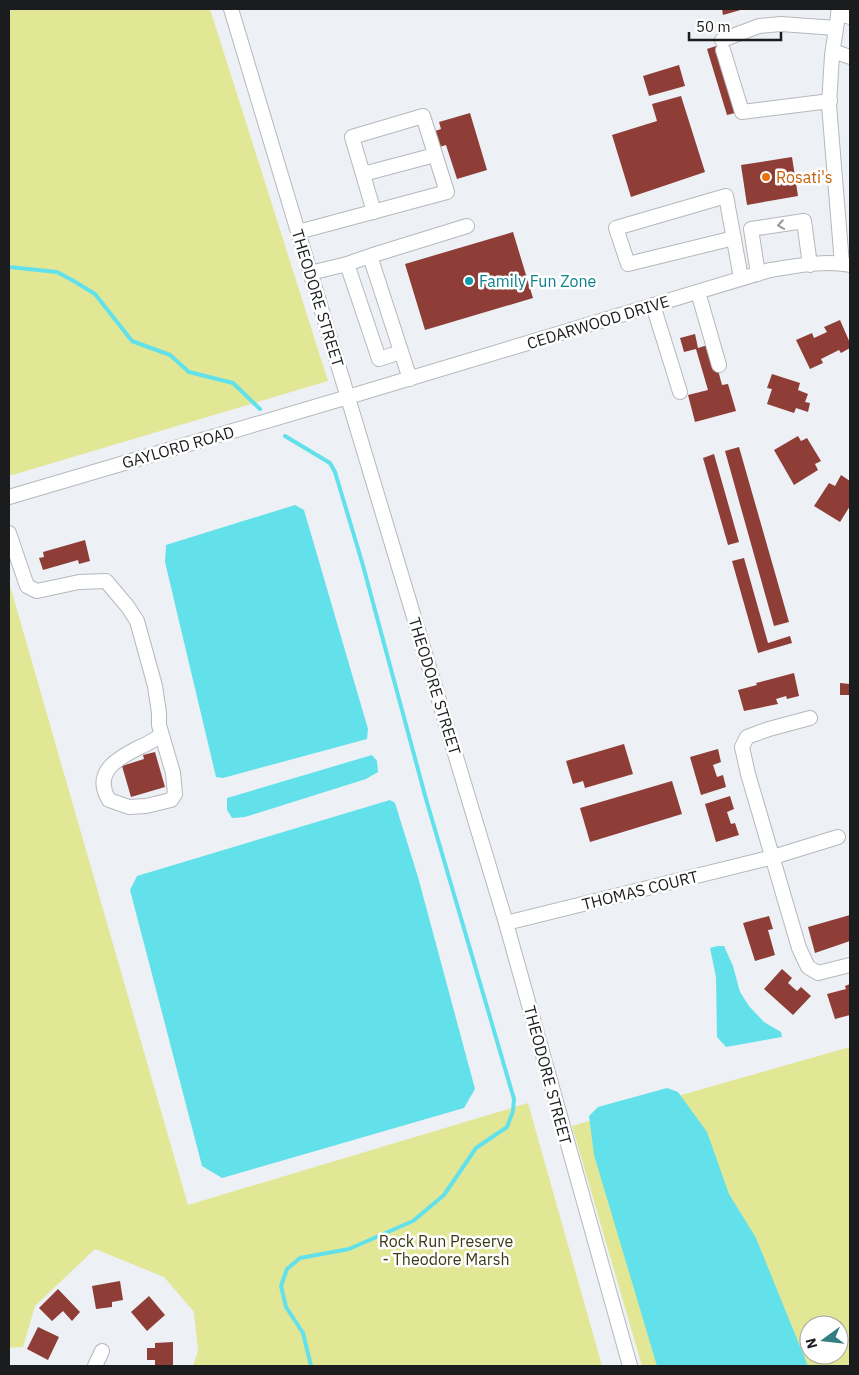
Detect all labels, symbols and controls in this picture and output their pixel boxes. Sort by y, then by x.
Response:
scale bar [689,10,782,42]
text: 50 m [696,17,731,36]
place label: Rosati's [776,167,833,187]
marker: Rosati's [760,171,772,183]
one-way arrow [777,219,786,229]
street label: THEODORE STREET [288,227,348,369]
place label: Family Fun Zone [479,271,597,291]
marker: Family Fun Zone [463,275,475,287]
street label: CEDARWOOD DRIVE [524,291,672,353]
street label: GAYLORD ROAD [120,421,236,473]
street label: THEODORE STREET [405,615,465,757]
street label: THOMAS COURT [580,866,700,914]
street label: THEODORE STREET [520,1003,576,1147]
park label: Rock Run Preserve - Theodore Marsh [379,1231,514,1269]
north arrow [799,1315,849,1365]
text: N [801,1336,821,1351]

